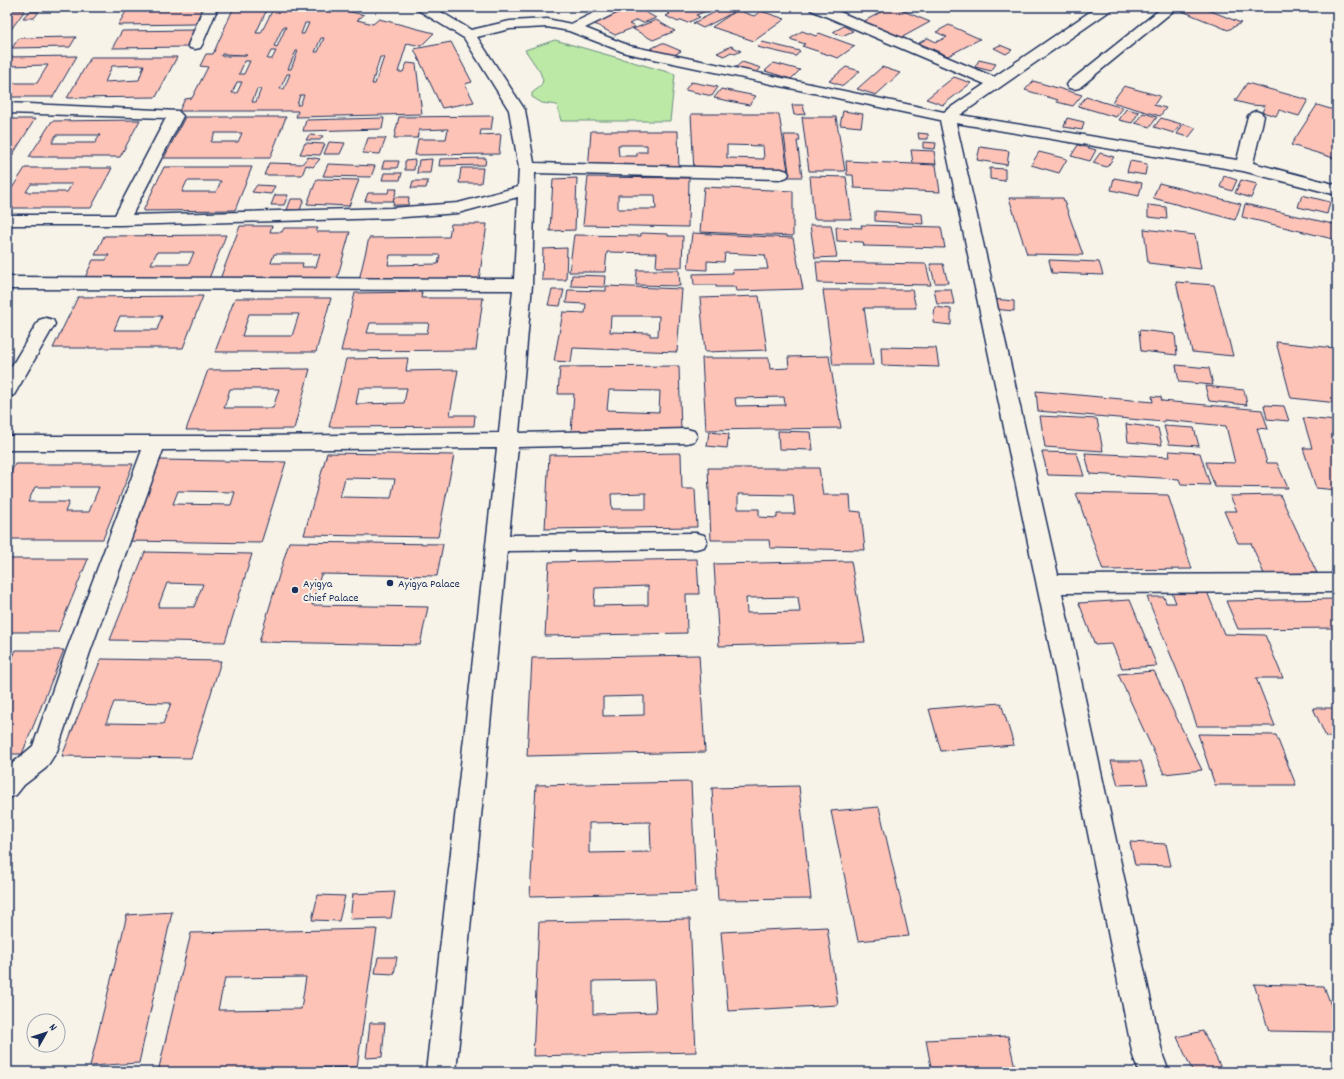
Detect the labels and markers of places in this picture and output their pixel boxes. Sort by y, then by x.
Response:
place label: Ayigya Chief Palace [303,576,359,607]
place label: Ayigya Palace [398,576,460,593]
marker: Ayigya Palace [385,578,395,588]
marker: Ayigya Chief Palace [290,585,300,595]

